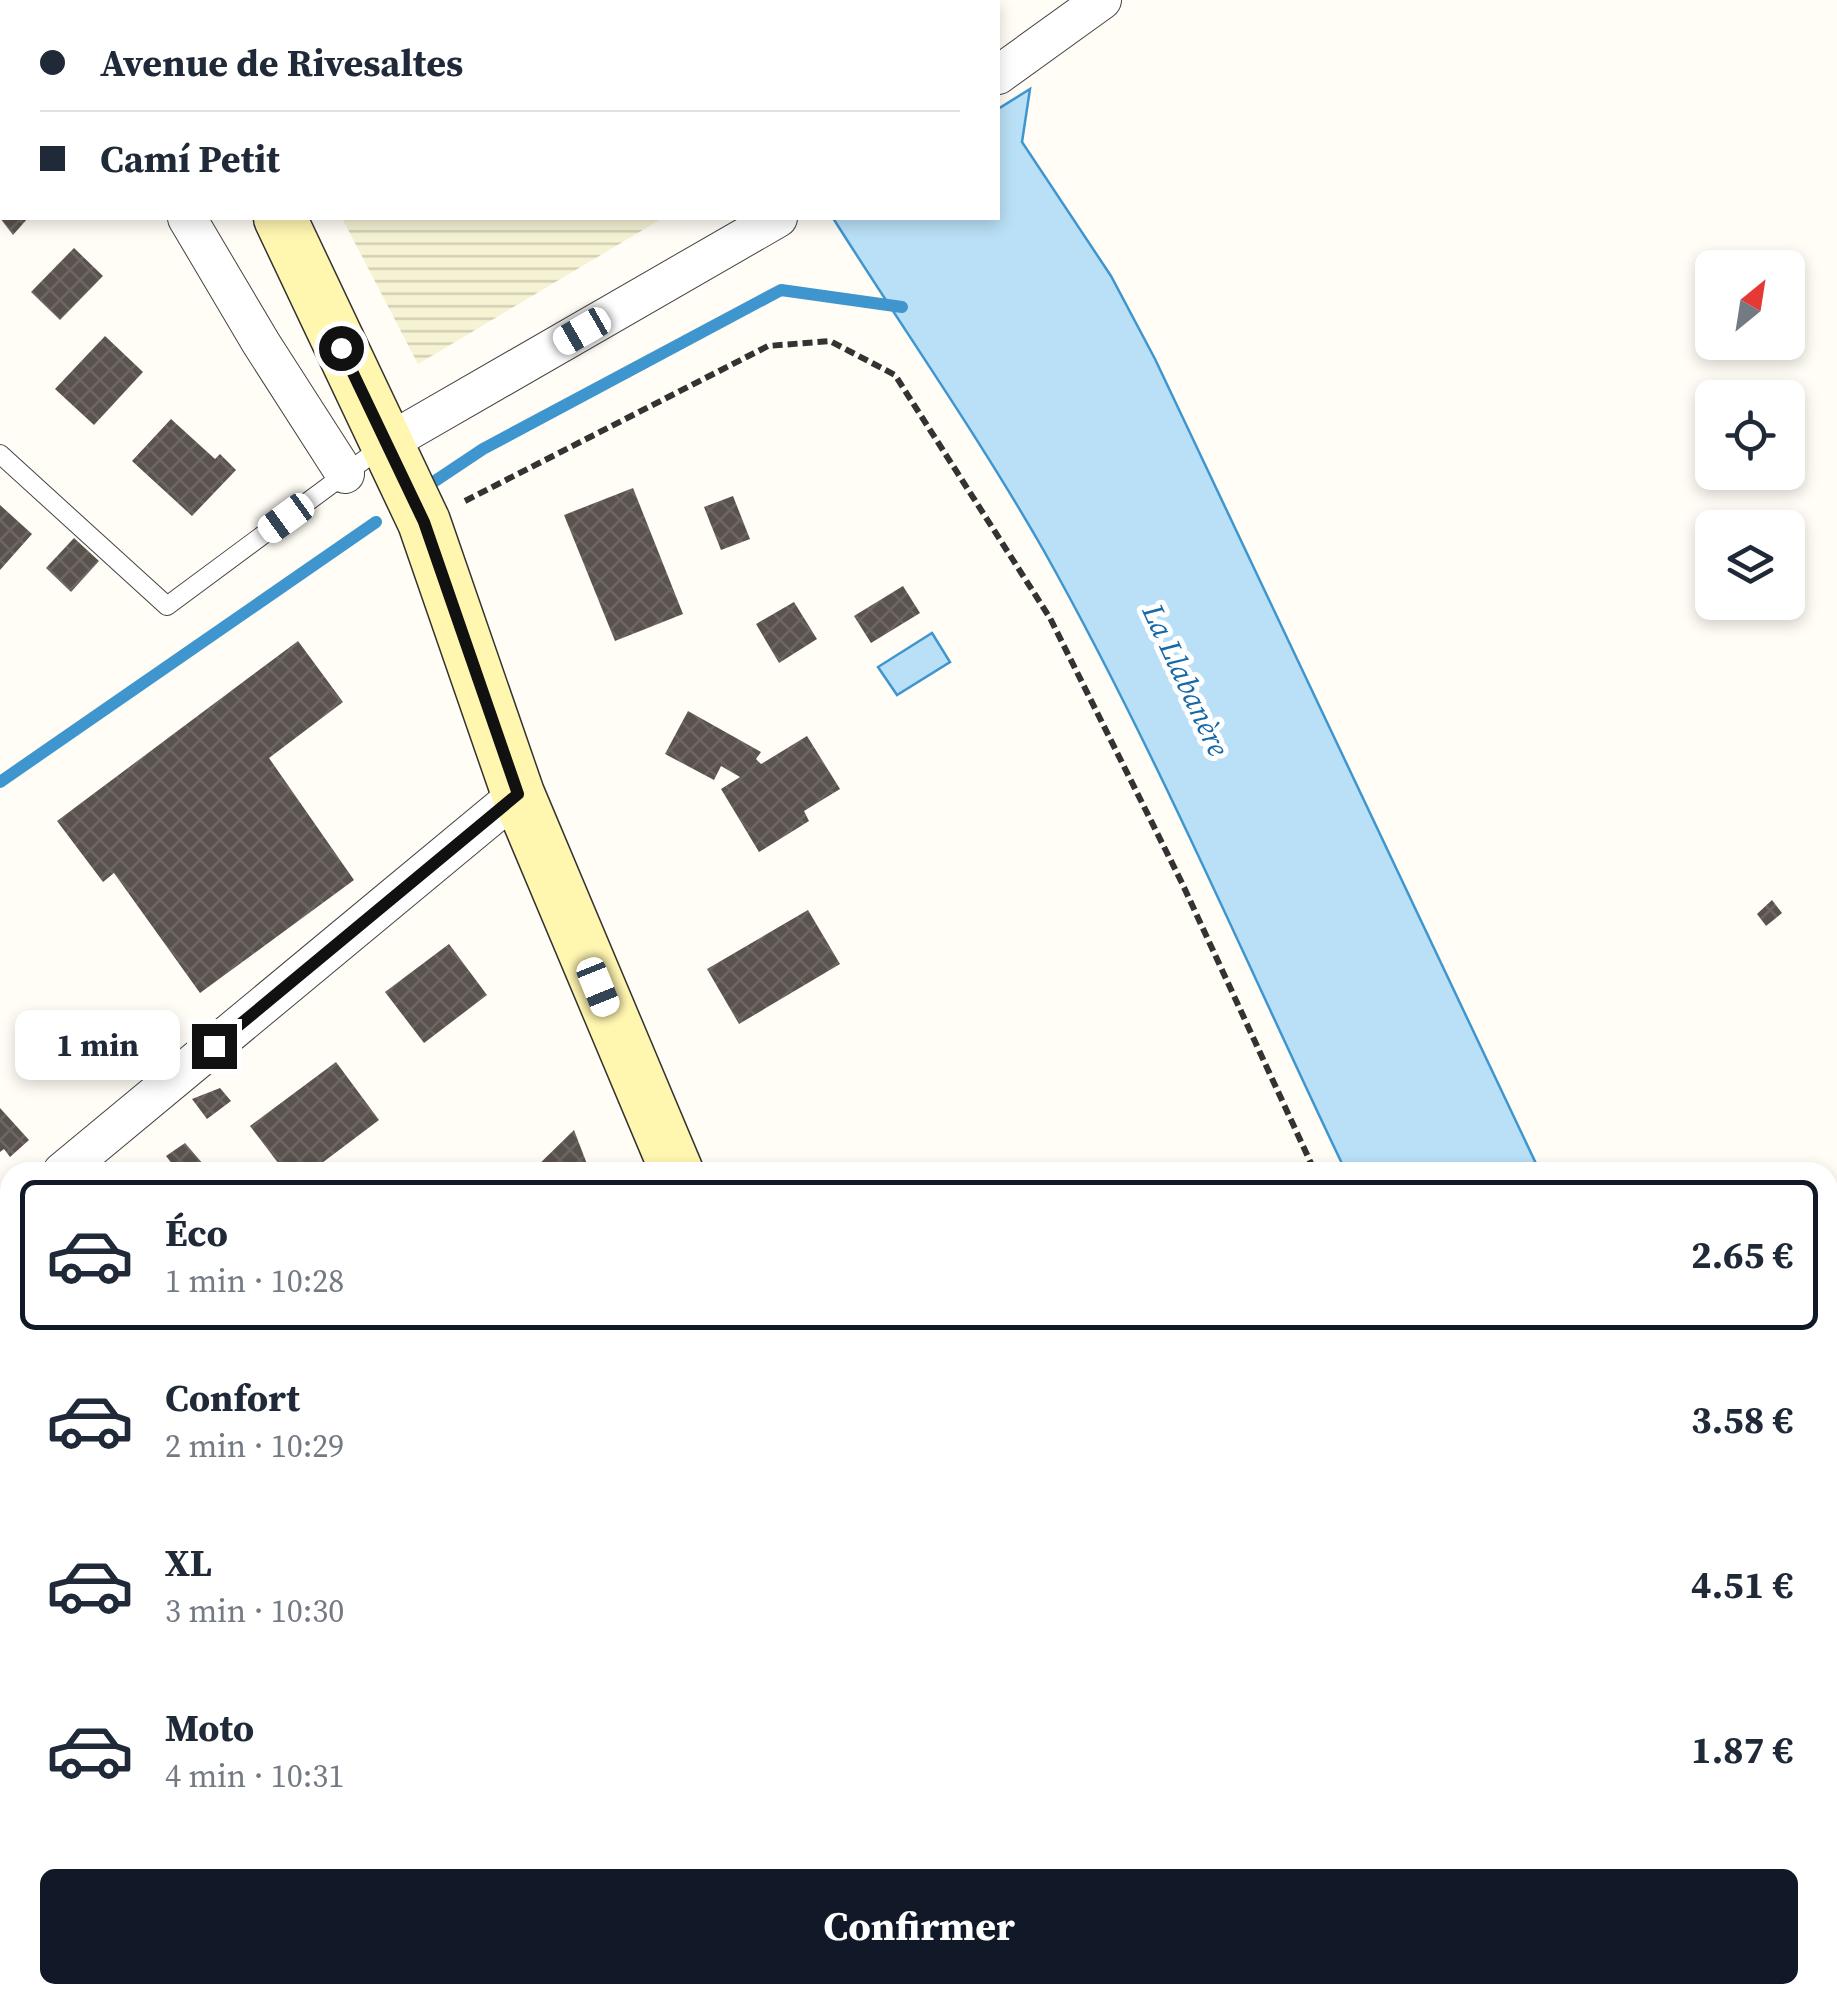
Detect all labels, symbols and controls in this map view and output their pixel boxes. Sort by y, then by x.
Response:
text: Avenue de Rivesaltes [100,37,463,89]
text: Camí Petit [100,133,280,185]
north arrow [1695,250,1805,360]
map controls [1695,250,1805,620]
car [549,303,615,359]
route start [319,326,364,371]
button: locate [1695,380,1805,490]
car [253,488,319,548]
button: layers [1695,510,1805,620]
water label: La Llabanère [1132,596,1239,763]
car [573,954,623,1020]
callout: 1 min [14,1011,179,1081]
text: 1 min [56,1023,139,1067]
route end [192,1024,237,1069]
text: Éco [165,1207,228,1259]
icon: car [45,1210,135,1300]
text: 2.65 € [1691,1229,1793,1281]
text: 1 min · 10:28 [165,1259,344,1303]
text: Confort [165,1372,300,1424]
icon: car [45,1375,135,1465]
text: 3.58 € [1691,1394,1793,1446]
text: 2 min · 10:29 [165,1424,344,1468]
text: XL [165,1537,212,1589]
icon: car [45,1540,135,1630]
text: 4.51 € [1691,1559,1793,1611]
text: 3 min · 10:30 [165,1589,344,1633]
text: Moto [165,1702,254,1754]
icon: car [45,1705,135,1795]
text: 1.87 € [1691,1724,1793,1776]
text: 4 min · 10:31 [165,1754,344,1798]
button: Confirmer [40,1869,1798,1984]

